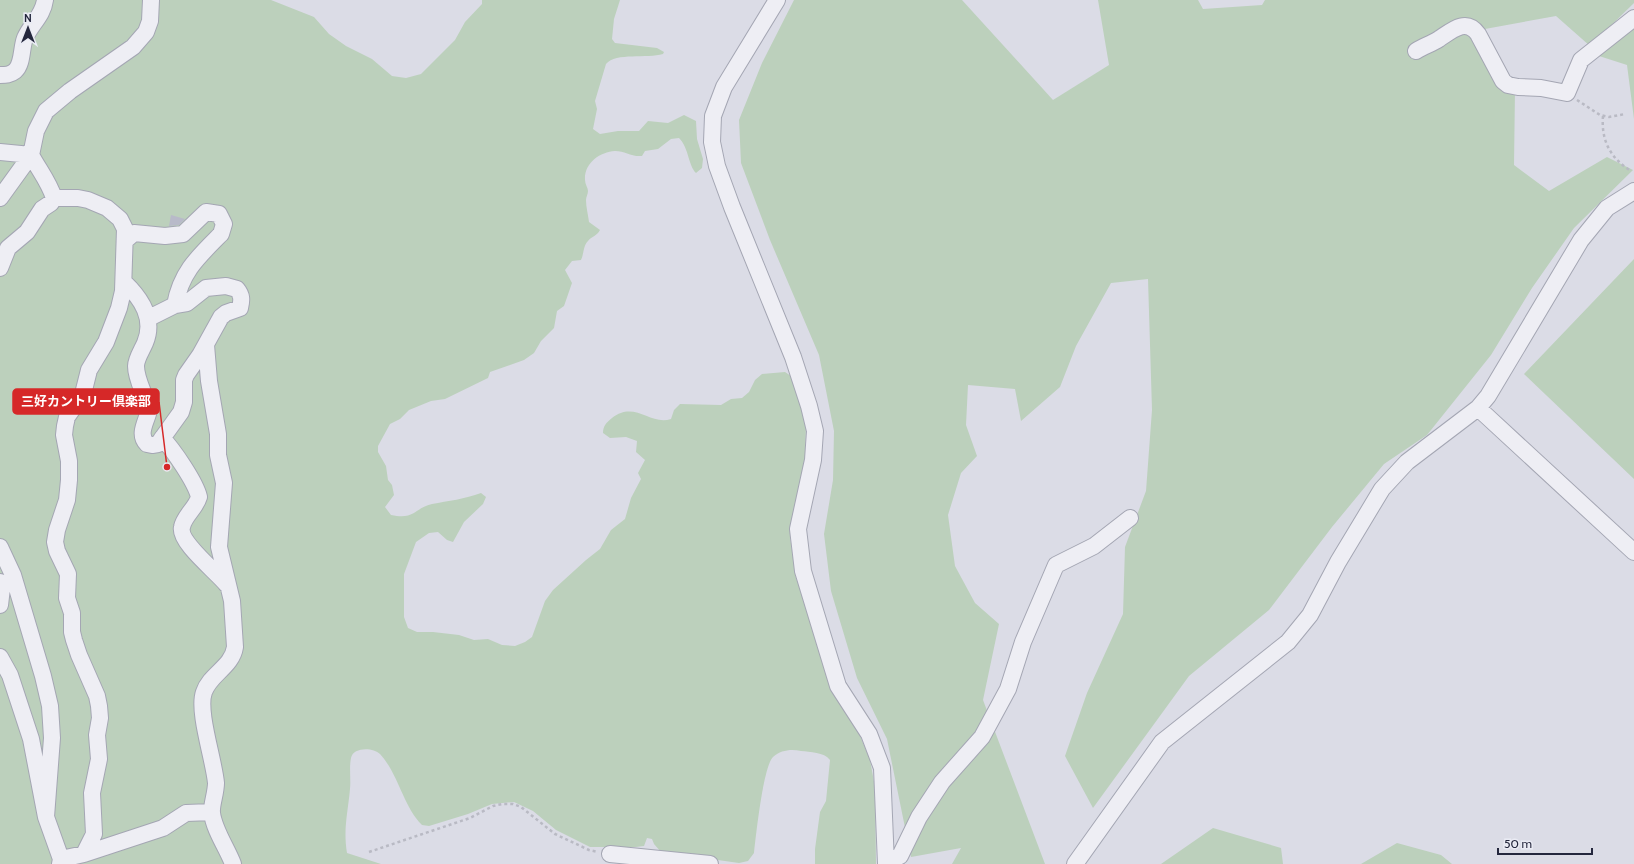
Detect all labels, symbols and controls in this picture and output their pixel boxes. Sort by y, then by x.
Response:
north arrow [8,8,48,48]
text: N [24,11,32,25]
callout: 三好カントリー倶楽部 [13,389,159,414]
text: 三好カントリー倶楽部 [21,393,151,409]
scale bar [1498,830,1592,856]
text: 50 m [1504,836,1532,851]

